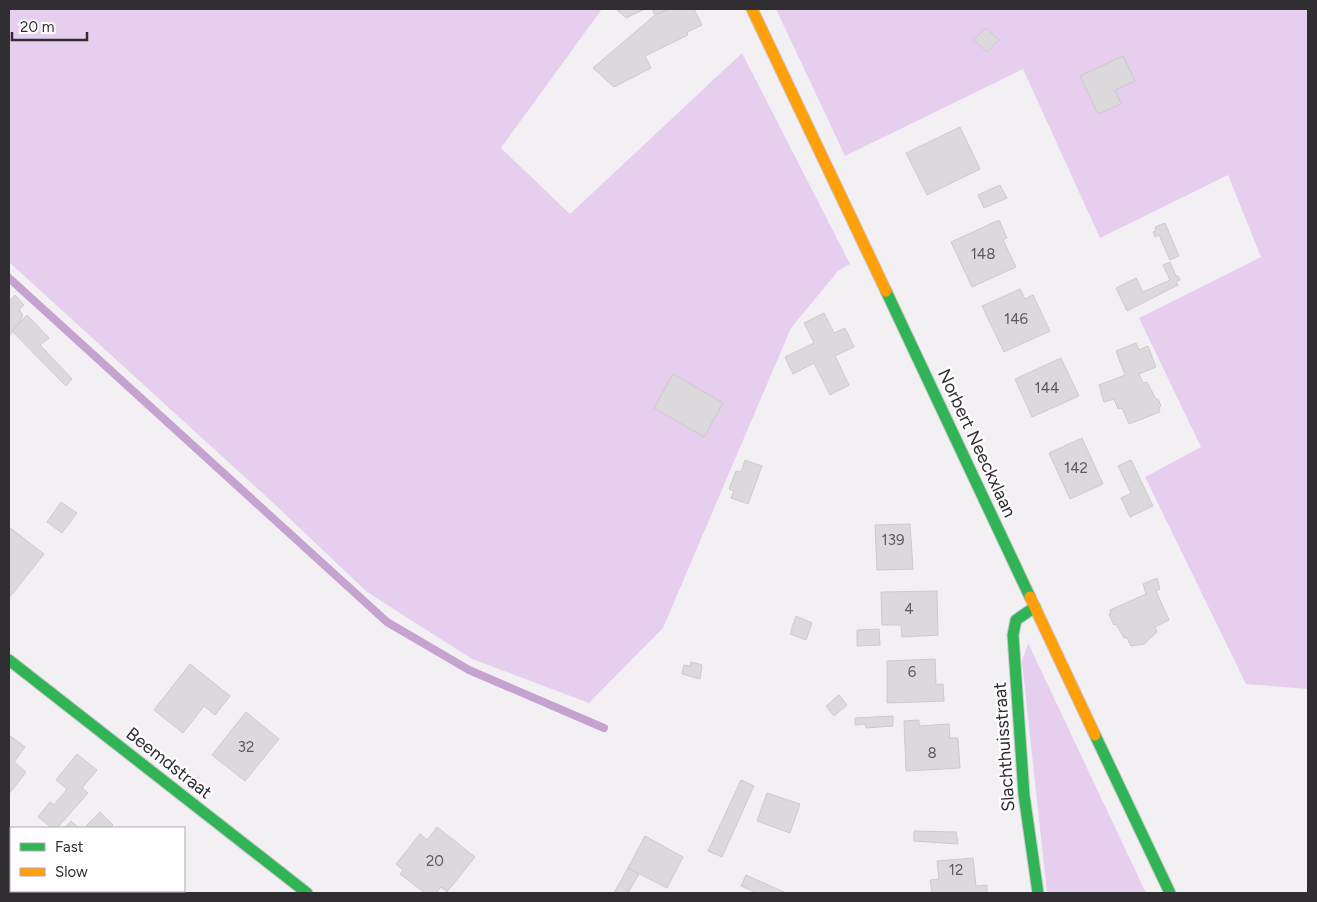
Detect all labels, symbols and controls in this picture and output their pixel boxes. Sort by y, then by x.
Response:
scale bar [12,10,88,42]
text: 20 m [20,18,54,36]
house number: 148 [971,245,995,263]
house number: 146 [1004,310,1029,328]
street label: Norbert Neeckxlaan [933,365,1021,521]
house number: 144 [1035,379,1059,397]
house number: 142 [1064,459,1088,477]
house number: 139 [882,531,904,549]
house number: 4 [904,600,914,618]
house number: 6 [908,663,917,681]
street label: Slachthuisstraat [988,681,1020,813]
street label: Beemdstraat [122,723,216,803]
house number: 32 [238,738,254,756]
house number: 8 [927,744,937,762]
legend [10,827,185,892]
text: Fast [55,838,84,856]
house number: 20 [426,852,444,870]
house number: 12 [949,861,963,879]
text: Slow [55,863,88,881]

